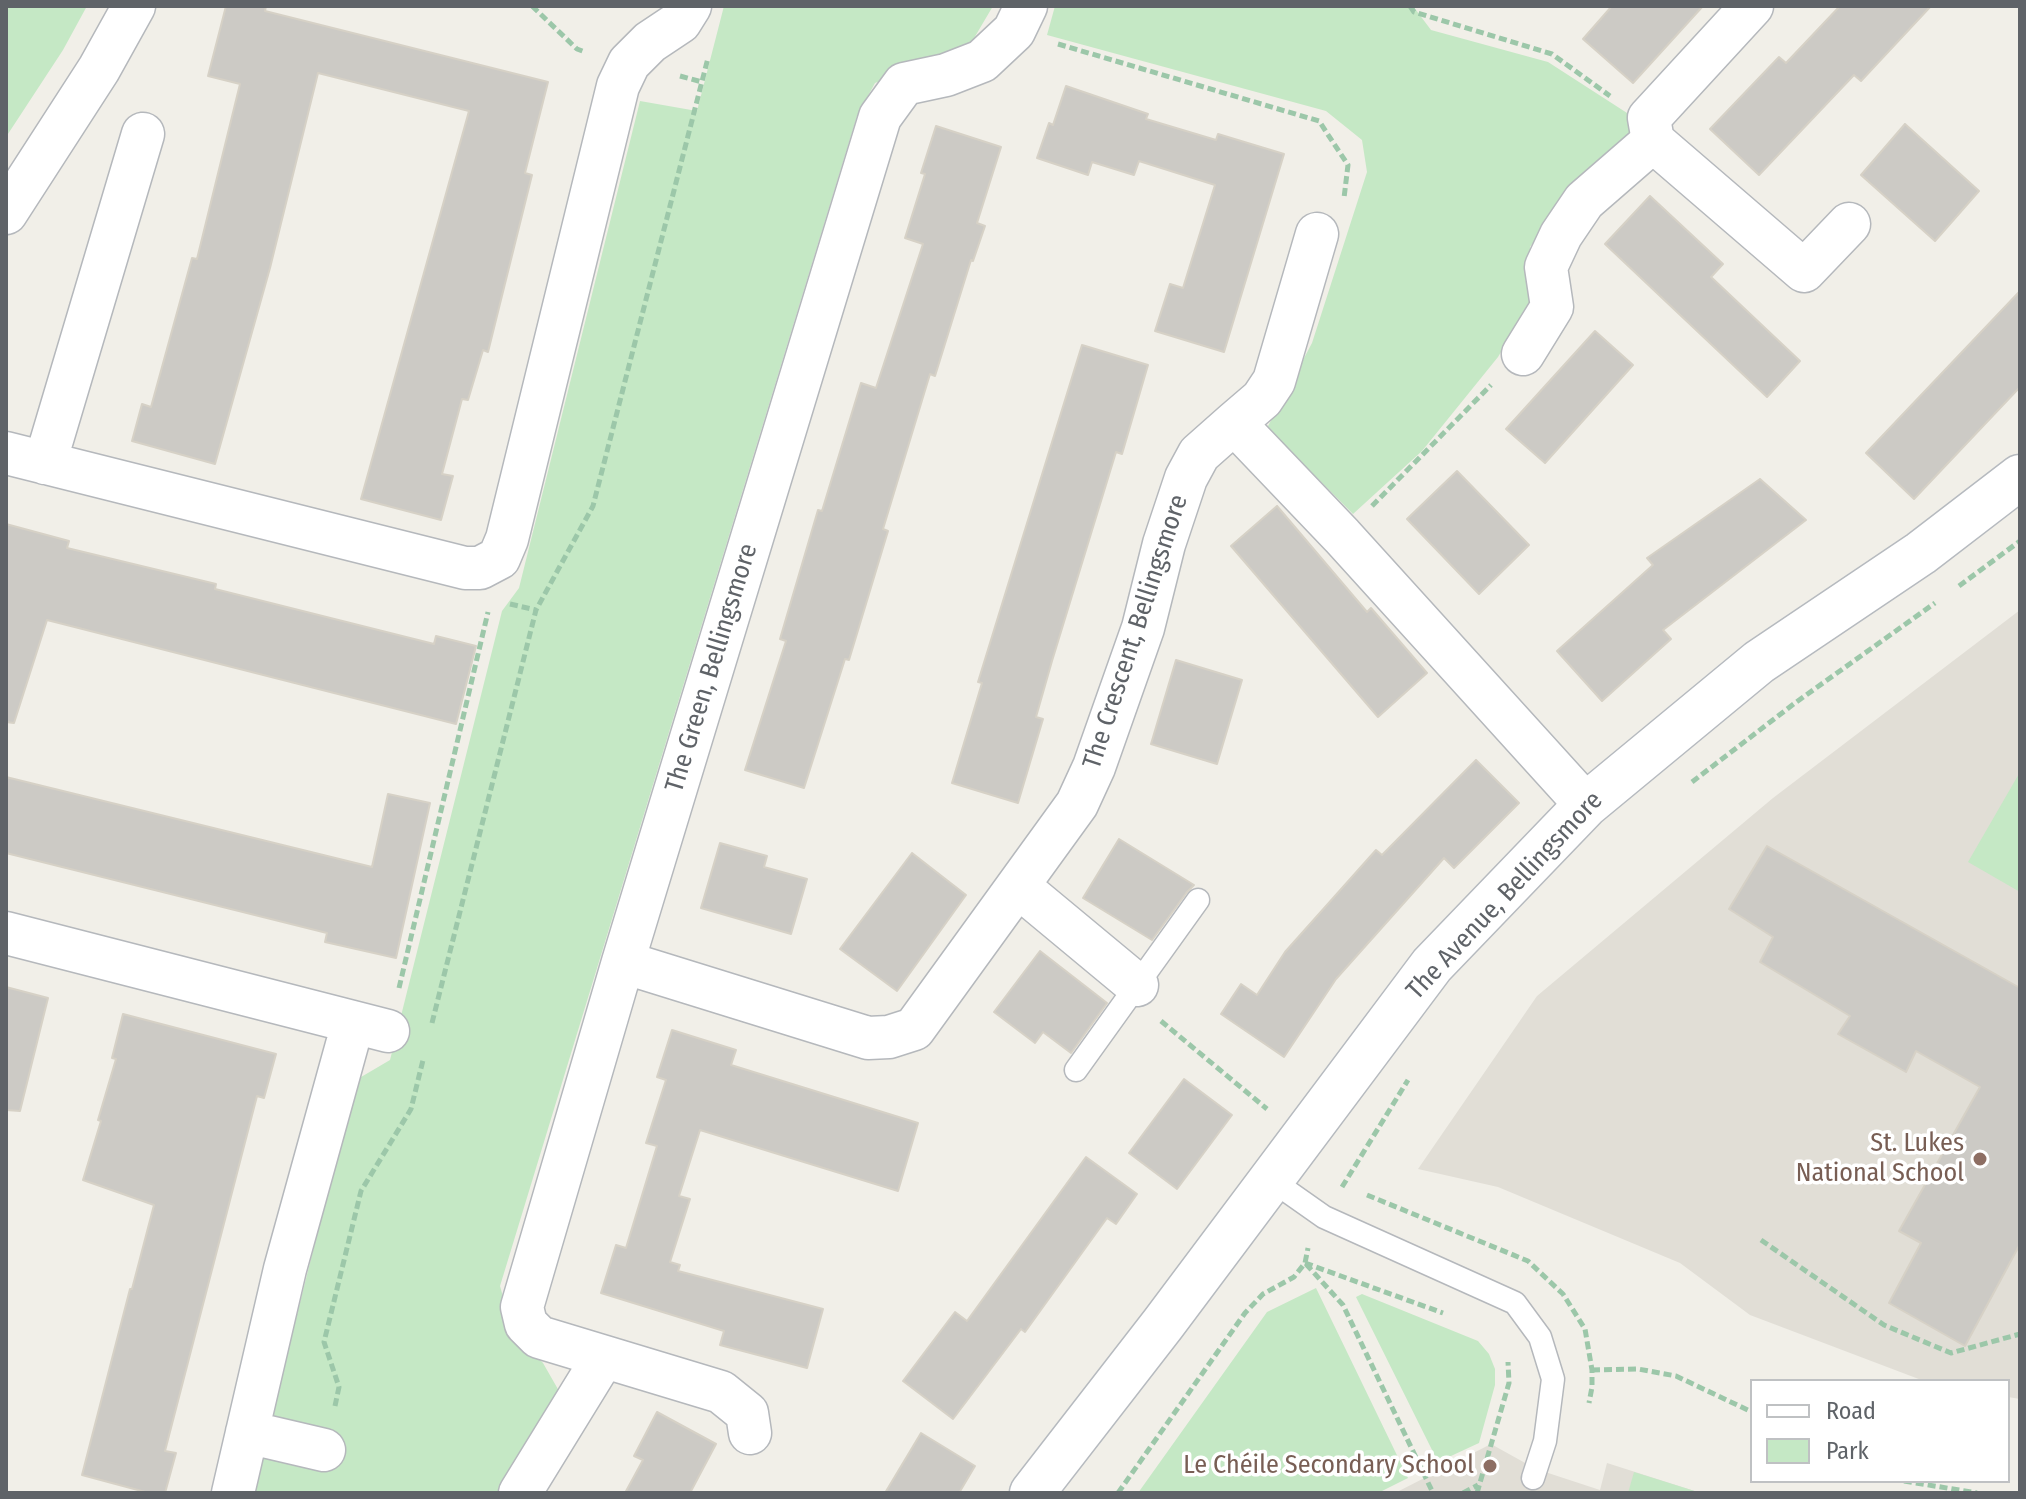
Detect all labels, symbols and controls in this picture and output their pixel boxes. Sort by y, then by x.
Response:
street label: The Crescent, Bellingsmore [1077,491,1195,773]
street label: The Green, Bellingsmore [659,540,765,796]
street label: The Avenue, Bellingsmore [1400,785,1610,1007]
place label: St. Lukes National School [1796,1128,1964,1190]
marker: St. Lukes National School [1971,1150,1989,1168]
legend [1750,1379,2010,1483]
text: Road [1826,1397,1876,1425]
text: Park [1826,1437,1869,1465]
place label: Le Chéile Secondary School [1183,1450,1474,1482]
marker: Le Chéile Secondary School [1481,1457,1499,1475]

